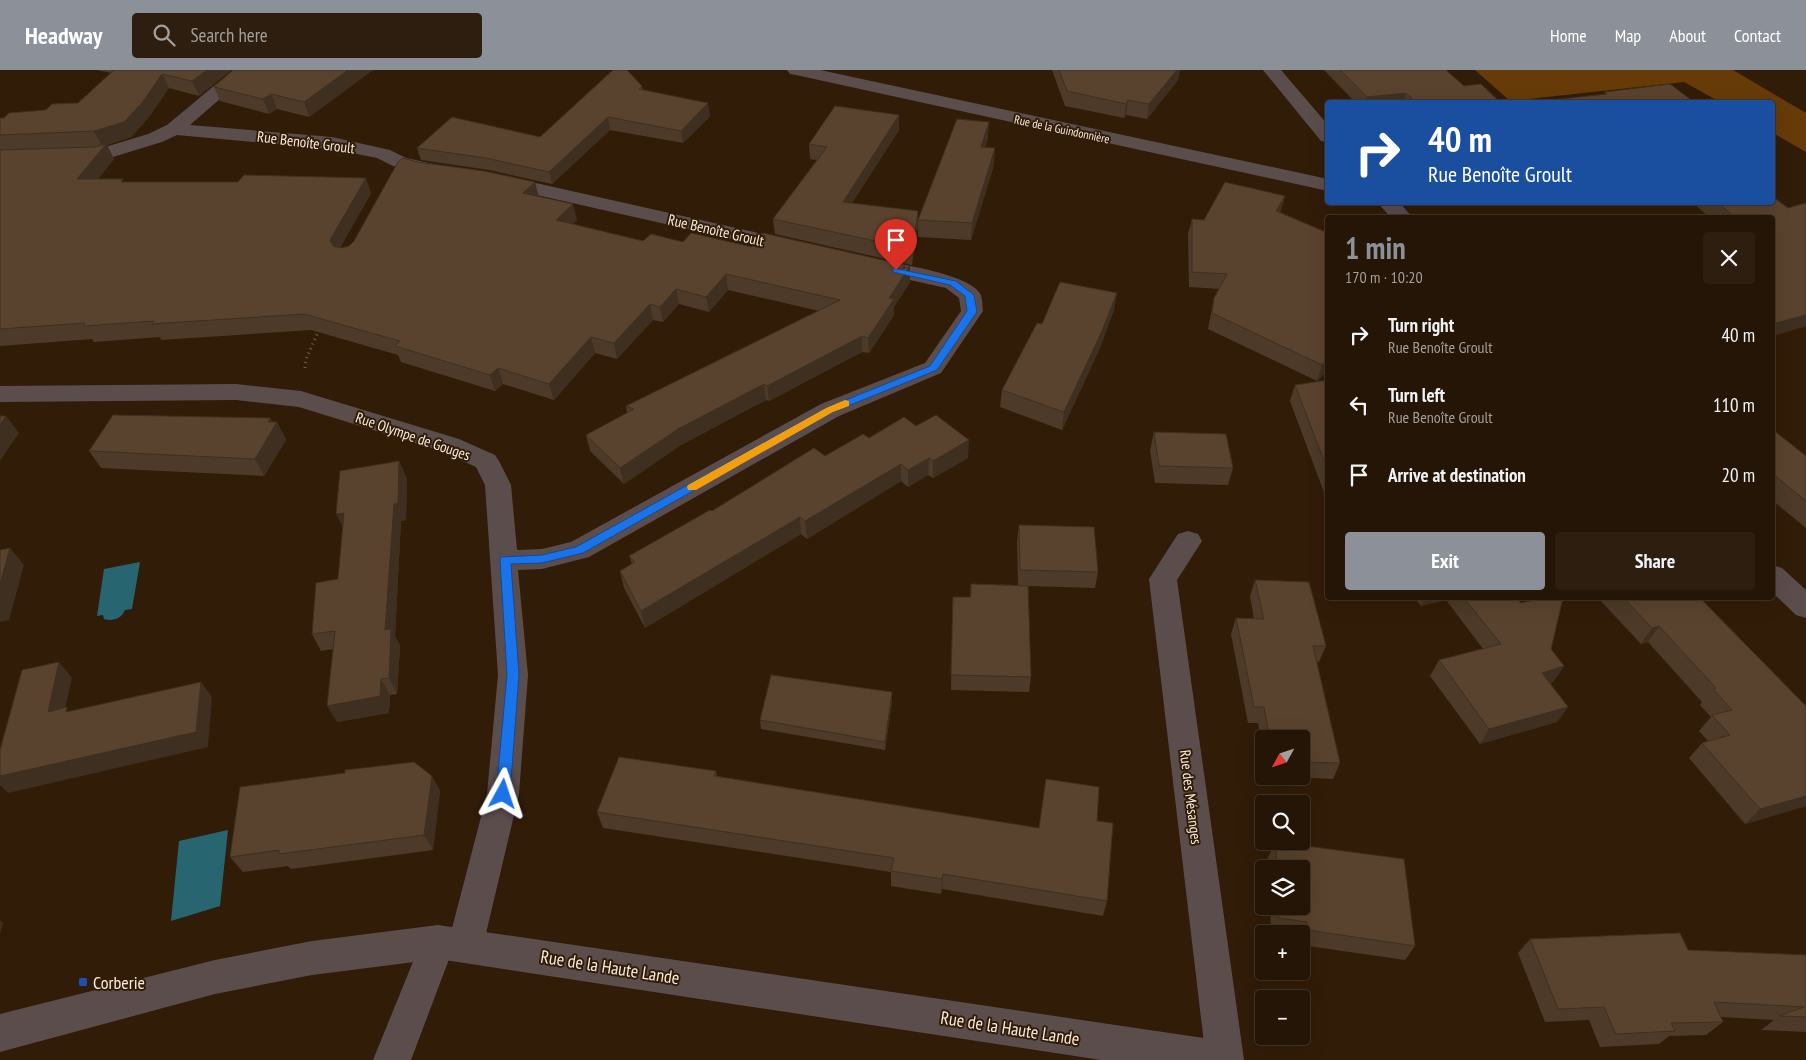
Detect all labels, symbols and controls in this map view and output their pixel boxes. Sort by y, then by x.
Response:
search box [132,13,482,58]
text: Headway [25,20,102,51]
icon: search [150,21,178,49]
text: Search here [190,23,268,47]
text: Home [1550,24,1587,47]
text: Map [1615,24,1641,47]
text: About [1669,24,1706,47]
text: Contact [1734,24,1781,47]
street label: Rue de la Guindonnière [1013,112,1111,146]
text: 40 m [1428,116,1492,162]
icon: right [1345,120,1410,185]
street label: Rue Benoîte Groult [256,127,356,157]
text: Rue Benoîte Groult [1428,160,1572,188]
street label: Rue Benoîte Groult [666,210,766,250]
pin [875,219,917,270]
icon: arrive [882,226,910,254]
text: 1 min [1345,228,1406,267]
button: close [1703,232,1755,284]
text: 170 m · 10:20 [1345,267,1423,287]
text: Turn right [1388,313,1454,337]
icon: right [1345,321,1373,349]
text: 40 m [1722,323,1755,347]
text: Rue Benoîte Groult [1388,337,1493,357]
text: Turn left [1388,383,1445,407]
icon: left [1345,391,1373,419]
text: 110 m [1713,393,1755,417]
street label: Rue Olympe de Gouges [353,407,473,465]
text: Rue Benoîte Groult [1388,407,1493,427]
icon: arrive [1345,461,1373,489]
text: Arrive at destination [1388,463,1526,487]
text: 20 m [1722,463,1755,487]
button: Exit [1345,532,1545,590]
button: Share [1555,532,1755,590]
north arrow [1255,730,1310,785]
map controls [1255,730,1310,1045]
street label: Rue des Mésanges [1176,749,1206,845]
position arrow [476,767,528,819]
button: search [1255,795,1310,850]
button: layers [1255,860,1310,915]
button: + [1255,925,1310,980]
street label: Rue de la Haute Lande [539,945,681,989]
place label: Corberie [93,971,145,994]
marker: Corberie [77,976,89,988]
button: − [1255,990,1310,1045]
street label: Rue de la Haute Lande [939,1006,1081,1050]

